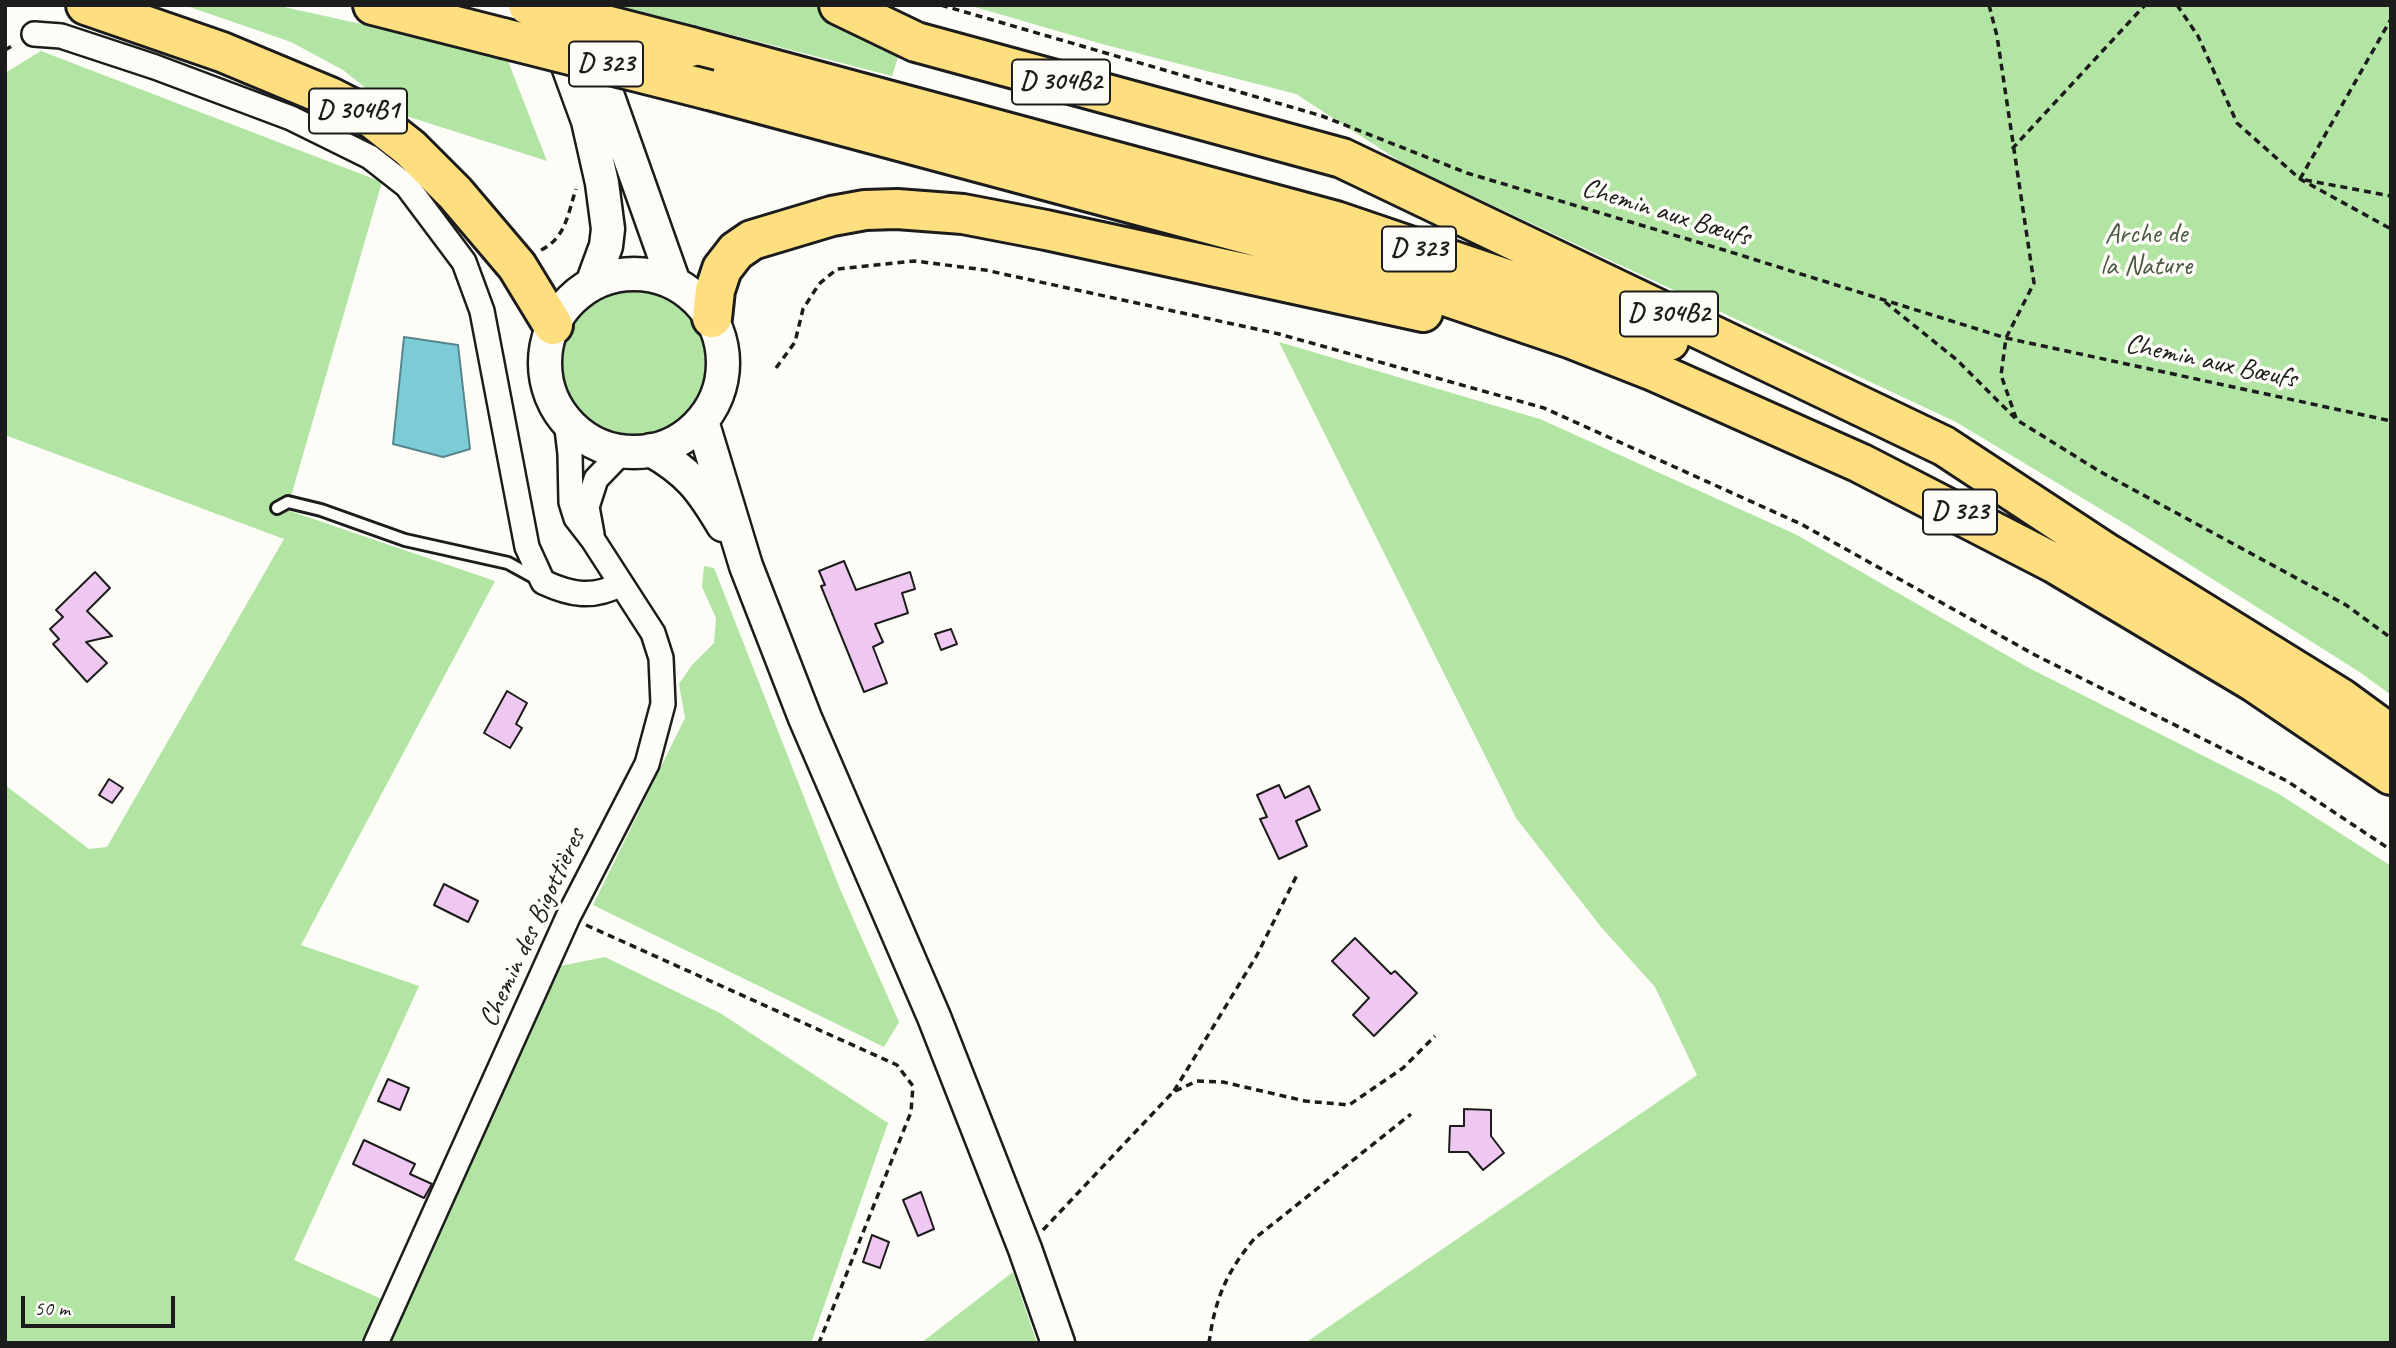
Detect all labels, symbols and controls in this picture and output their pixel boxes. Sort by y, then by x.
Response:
road number: D 323 [569,41,643,86]
road number: D 304B2 [1012,60,1110,104]
road number: D 304B1 [309,88,407,134]
street label: Chemin aux Bœufs [1578,171,1754,255]
park label: Arche de la Nature [2100,218,2192,284]
road number: D 323 [1382,226,1456,272]
road number: D 304B2 [1620,292,1718,336]
street label: Chemin aux Bœufs [2122,327,2300,397]
road number: D 323 [1923,490,1997,534]
street label: Chemin des Bigottières [472,823,594,1033]
scale bar [24,1282,178,1326]
text: 50 m [34,1295,70,1321]

